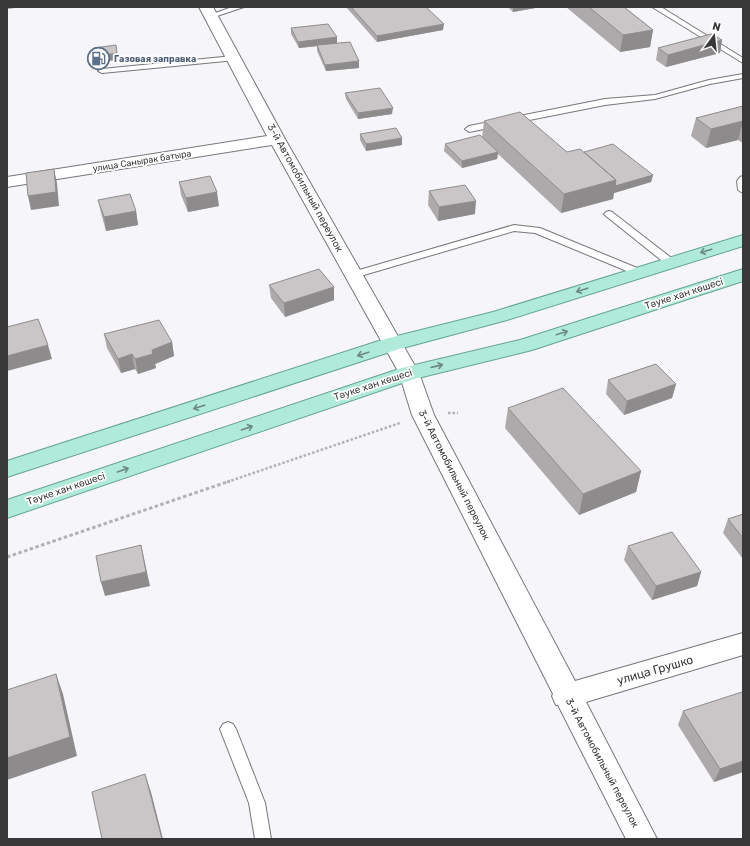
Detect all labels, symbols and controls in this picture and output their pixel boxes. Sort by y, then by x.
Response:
north arrow [694,16,734,56]
text: N [711,20,722,34]
fuel station icon: Газовая заправка [86,46,112,72]
place label: Газовая заправка [114,54,196,64]
street label: 3-й Автомобильный переулок [265,122,346,255]
street label: улица Санырак батыра [92,148,192,174]
one-way arrow [699,248,712,255]
street label: Тәуке хан көшесі [643,276,725,312]
one-way arrow [575,287,588,294]
one-way arrow [556,329,569,336]
one-way arrow [356,351,369,358]
one-way arrow [430,362,443,370]
street label: Тәуке хан көшесі [332,367,414,403]
one-way arrow [193,403,205,411]
street label: 3-й Автомобильный переулок [416,408,492,543]
one-way arrow [240,424,253,431]
one-way arrow [117,465,129,473]
street label: Тәуке хан көшесі [25,470,107,508]
street label: улица Грушко [615,652,695,688]
street label: 3-й Автомобильный переулок [563,696,642,830]

